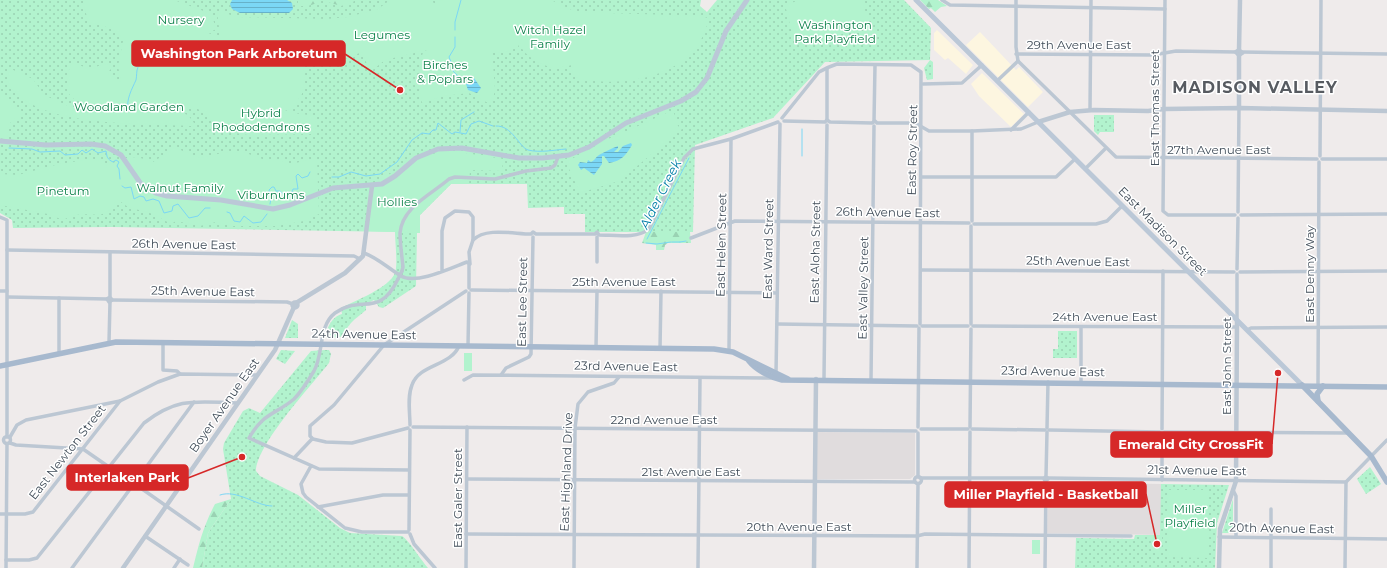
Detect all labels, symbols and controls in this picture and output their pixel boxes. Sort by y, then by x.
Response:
park label: Nursery [158,12,205,27]
park label: Washington Park Playfield [794,17,876,46]
park label: Witch Hazel Family [514,22,586,51]
park label: Legumes [354,27,410,42]
street label: 29th Avenue East [1027,37,1131,52]
callout: Washington Park Arboretum [132,41,345,66]
text: Washington Park Arboretum [141,45,337,61]
street label: East Thomas Street [1147,50,1162,166]
park label: Birches & Poplars [417,57,473,86]
district label: MADISON VALLEY [1172,78,1338,97]
park label: Woodland Garden [74,99,184,114]
street label: East Roy Street [904,104,920,196]
park label: Hybrid Rhododendrons [212,105,310,134]
street label: 27th Avenue East [1167,142,1271,157]
water label: Alder Creek [635,155,685,232]
park label: Walnut Family [136,180,224,195]
park label: Pinetum [37,183,89,198]
street label: East Madison Street [1115,183,1211,279]
park label: Viburnums [237,187,305,202]
street label: East Helen Street [713,193,729,297]
park label: Hollies [377,194,417,209]
street label: East Ward Street [760,198,776,300]
street label: East Aloha Street [807,200,823,304]
street label: 26th Avenue East [836,204,940,220]
street label: East Denny Way [1302,225,1317,323]
street label: 26th Avenue East [132,236,236,252]
street label: East Valley Street [855,236,871,340]
street label: 25th Avenue East [1026,253,1130,269]
street label: East Lee Street [514,257,530,347]
street label: 25th Avenue East [572,274,676,289]
street label: 25th Avenue East [151,283,255,299]
street label: 24th Avenue East [1053,309,1158,324]
street label: East John Street [1219,317,1234,415]
street label: 24th Avenue East [311,326,417,342]
street label: Boyer Avenue East [186,355,262,455]
street label: 23rd Avenue East [574,358,678,374]
street label: 23rd Avenue East [1001,363,1105,379]
street label: East Newton Street [25,402,109,502]
street label: East Highland Drive [556,412,576,532]
street label: 22nd Avenue East [610,412,718,427]
callout: Emerald City CrossFit [1111,432,1272,457]
text: Emerald City CrossFit [1118,436,1264,452]
street label: East Galer Street [450,448,465,548]
street label: 21st Avenue East [1147,462,1247,478]
street label: 21st Avenue East [641,464,741,479]
callout: Interlaken Park [67,465,188,490]
text: Interlaken Park [75,469,180,485]
callout: Miller Playfield - Basketball [945,482,1146,507]
text: Miller Playfield - Basketball [954,486,1138,502]
park label: Miller Playfield [1164,501,1216,530]
street label: 20th Avenue East [746,519,852,534]
street label: 20th Avenue East [1229,520,1335,536]

